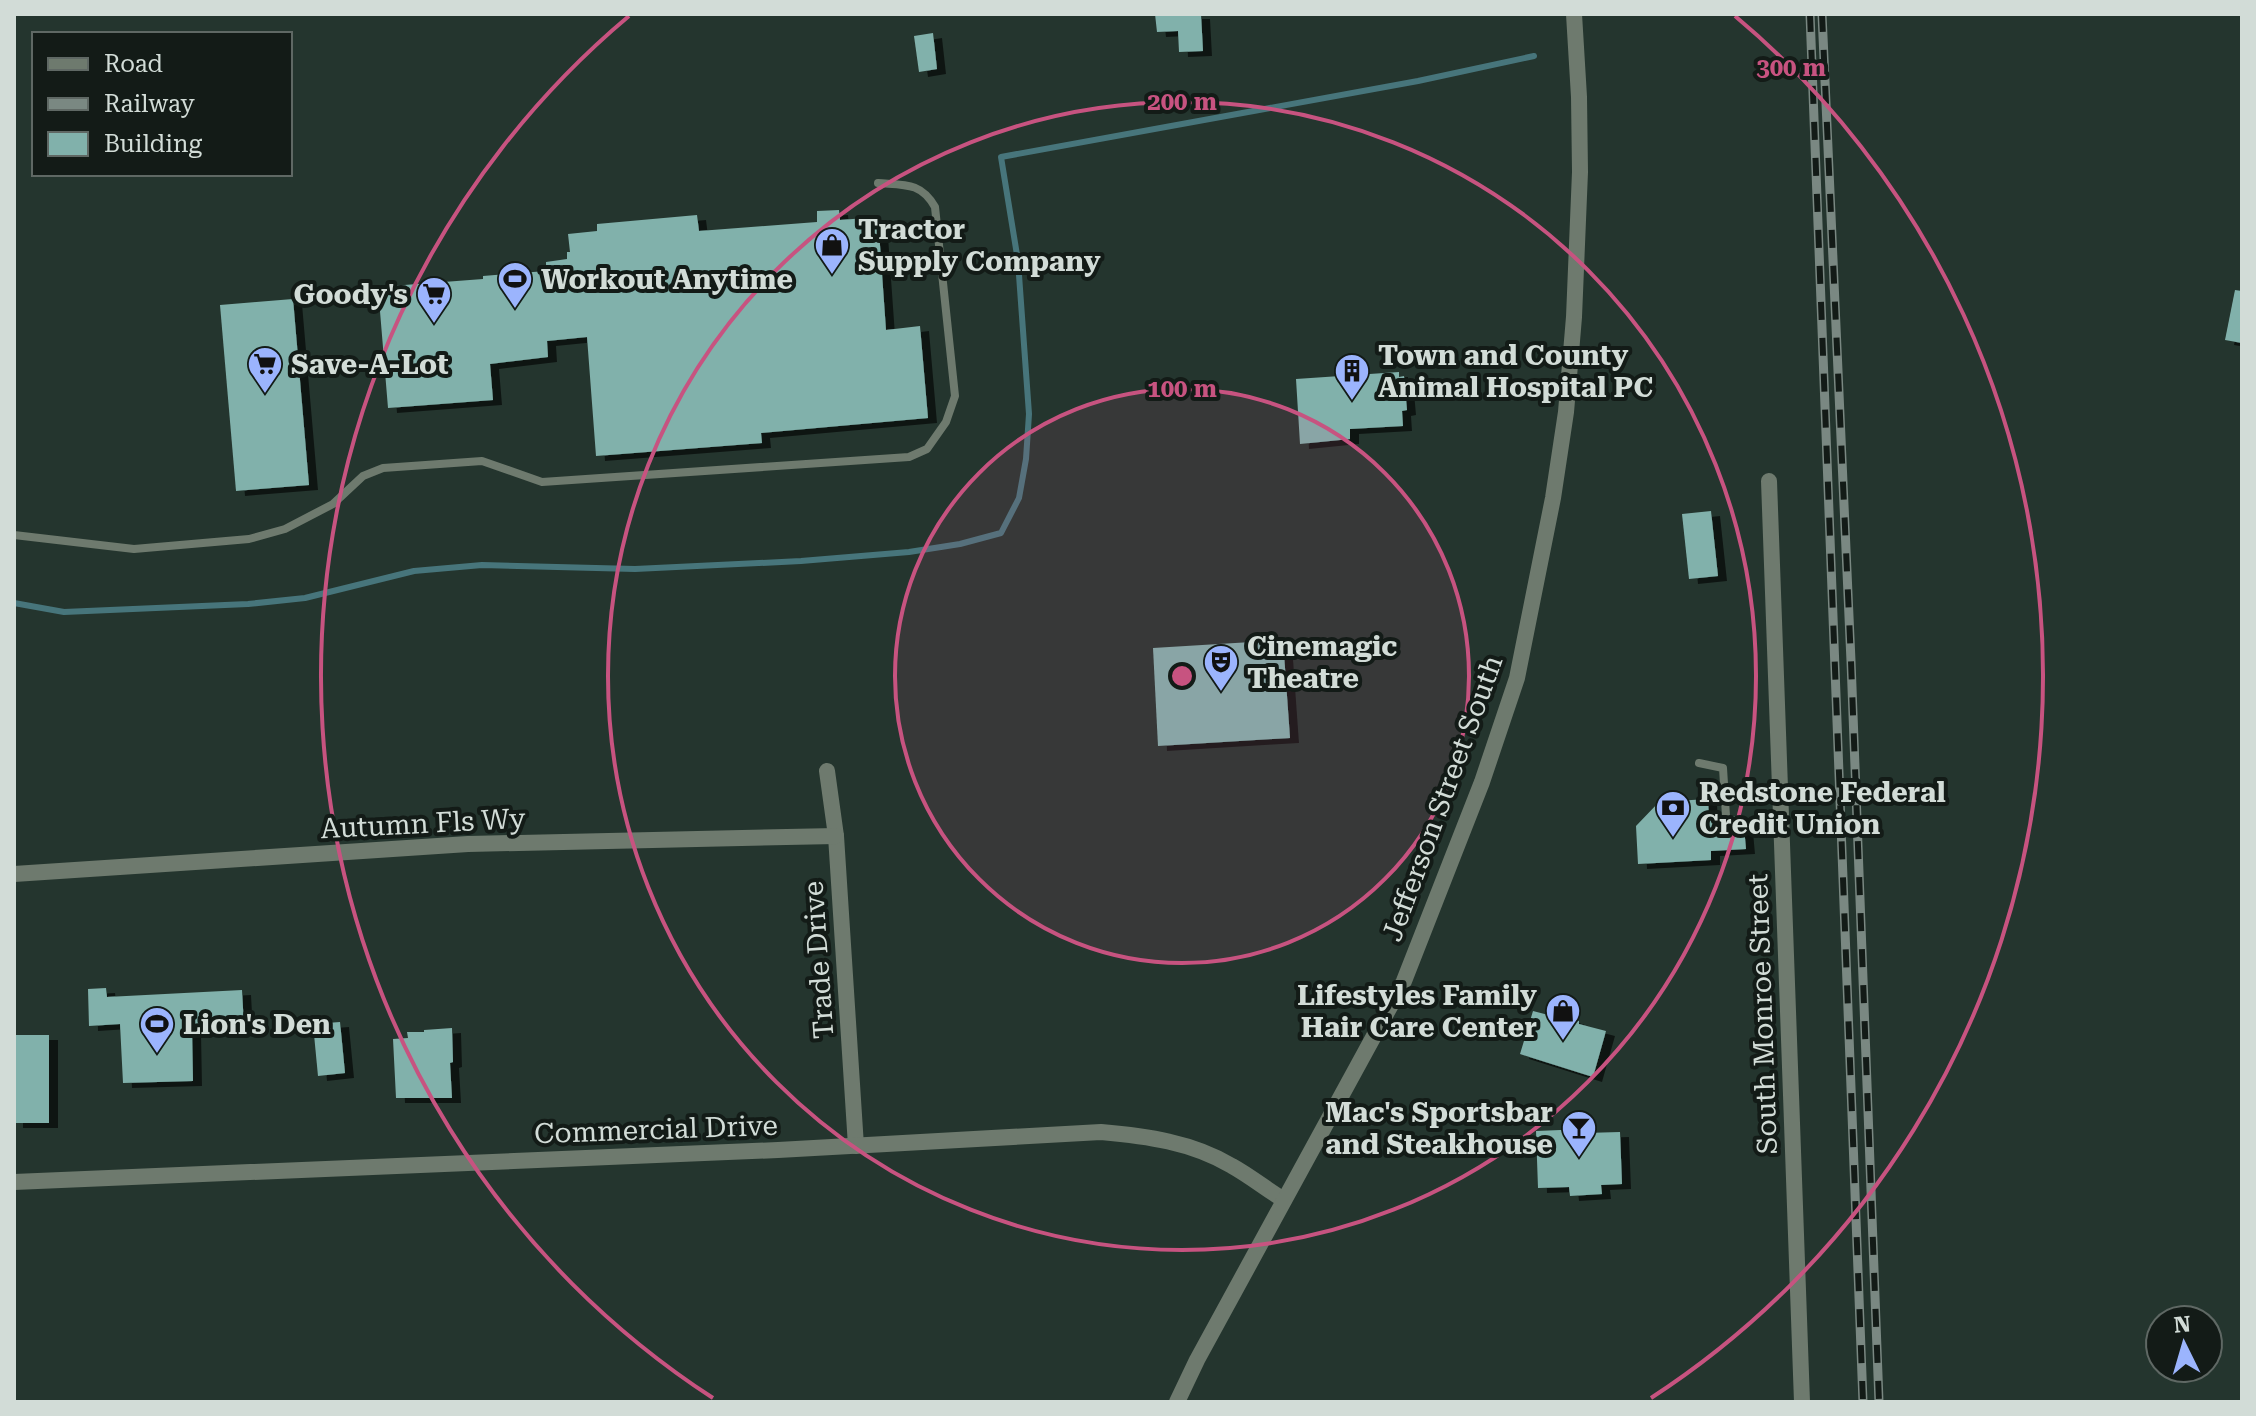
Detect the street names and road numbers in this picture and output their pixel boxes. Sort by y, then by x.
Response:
street label: Jefferson Street South [1375,651,1510,946]
street label: Autumn Fls Wy [320,802,527,845]
street label: South Monroe Street [1741,873,1784,1155]
street label: Trade Drive [797,880,840,1040]
street label: Commercial Drive [534,1109,778,1150]

